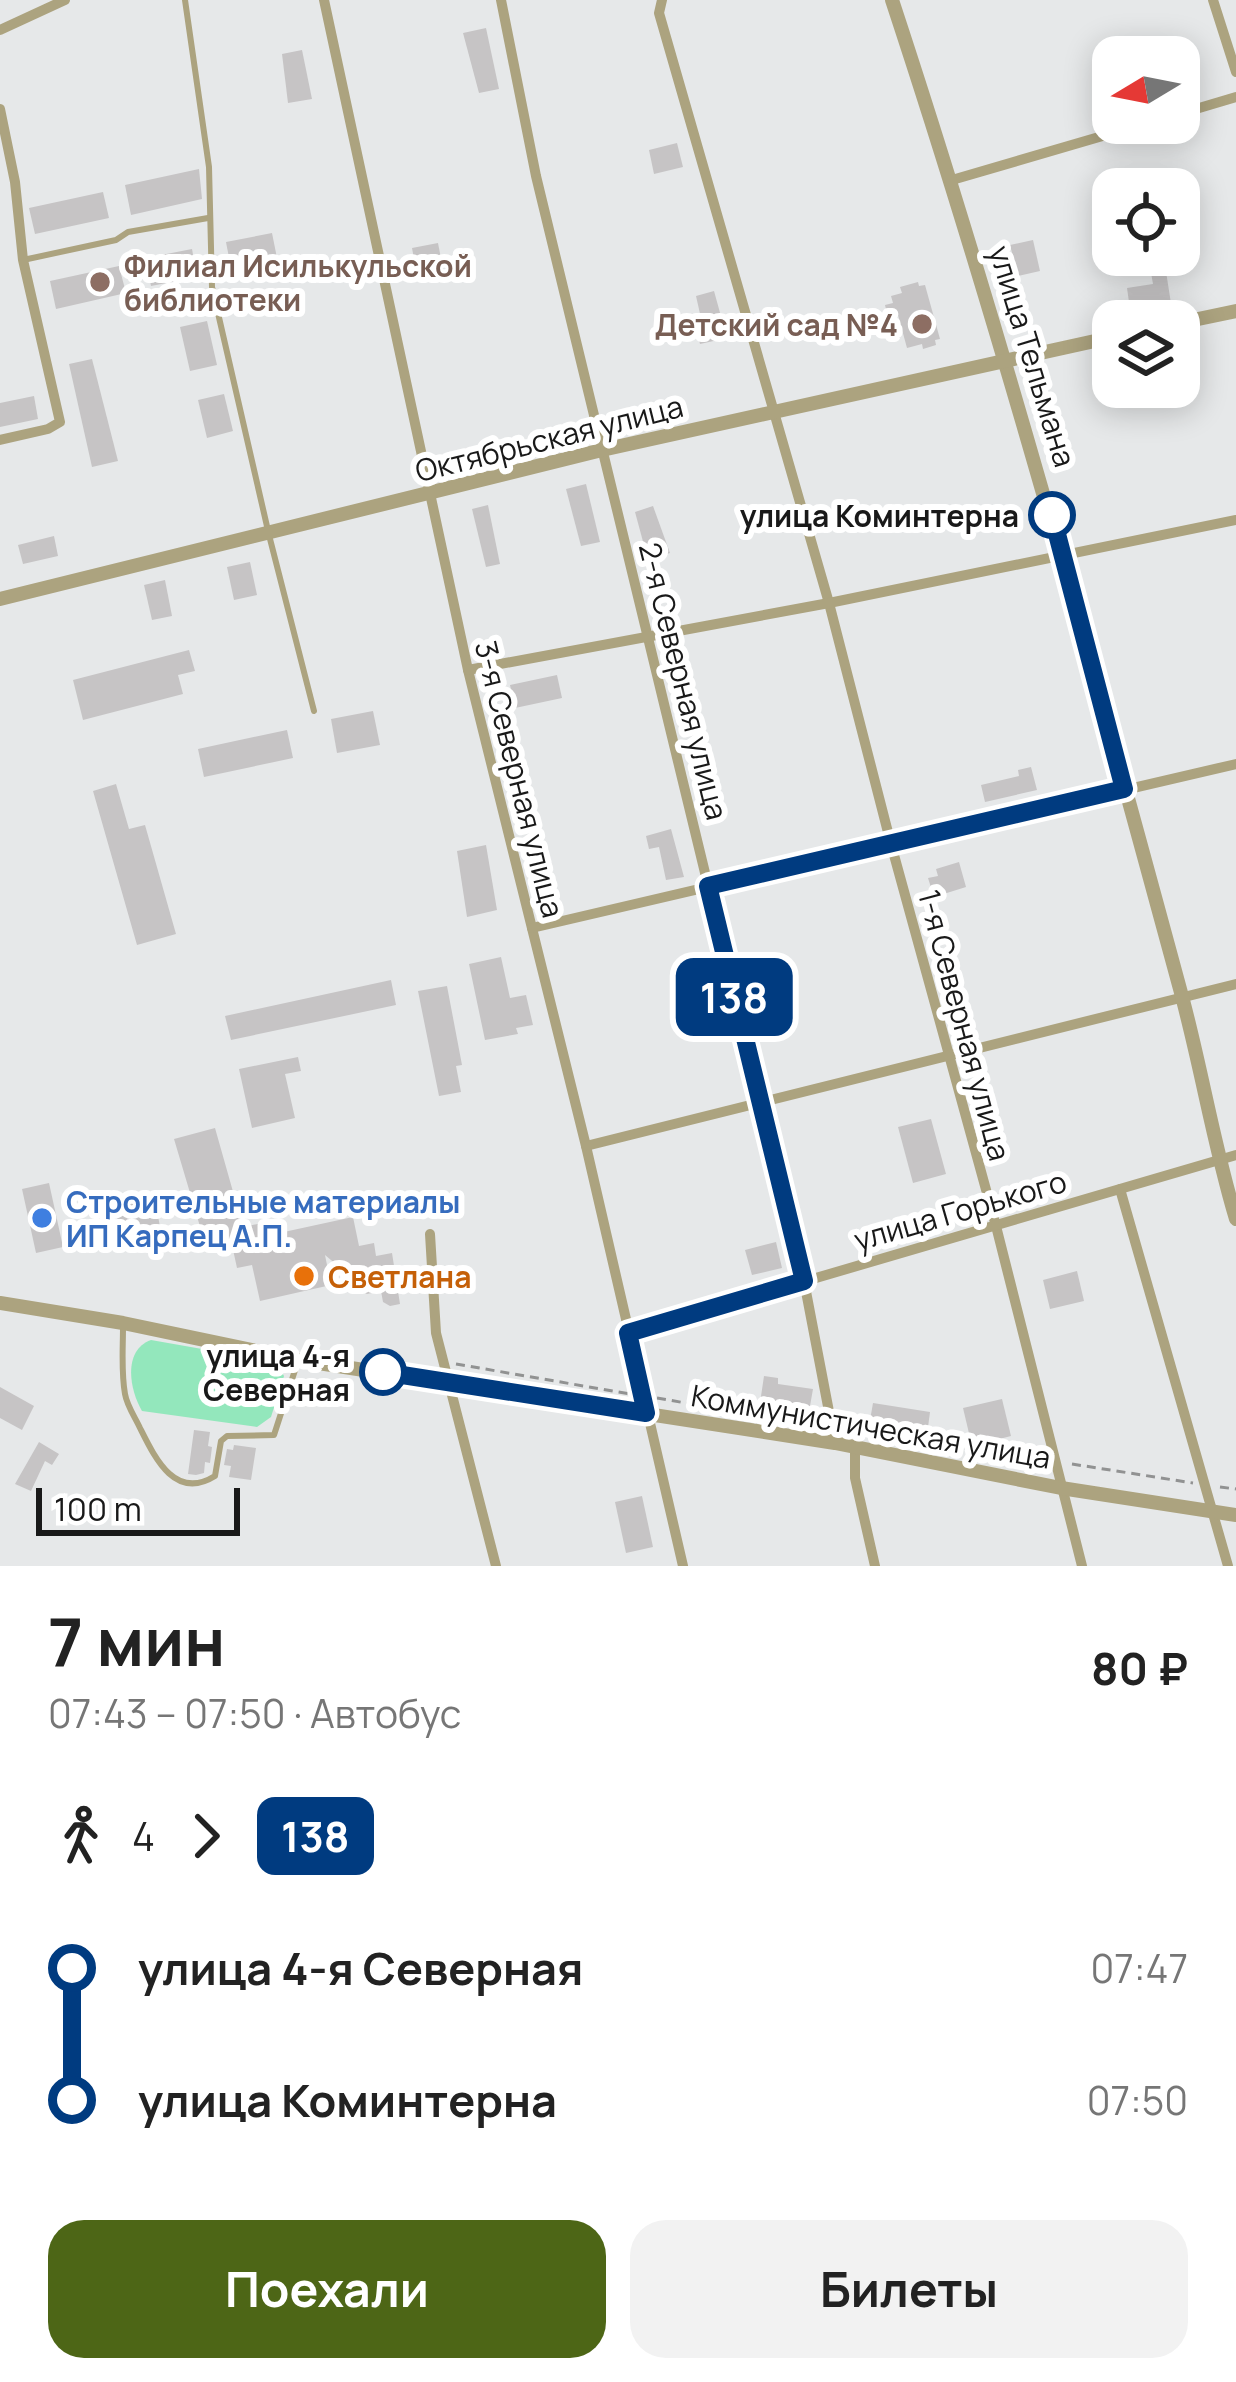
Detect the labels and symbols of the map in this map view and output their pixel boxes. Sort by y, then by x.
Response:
north arrow [1092,36,1200,144]
street label: улица Тельмана [980,240,1086,472]
place label: Филиал Исилькульской библиотеки [124,245,472,320]
marker: Филиал Исилькульской библиотеки [87,269,113,295]
place label: Детский сад №4 [655,304,898,345]
marker: Детский сад №4 [909,311,935,337]
street label: Октябрьская улица [411,385,687,491]
marker: улица Коминтерна [1030,493,1074,537]
place label: улица Коминтерна [740,495,1019,536]
street label: 2-я Северная улица [630,538,738,824]
street label: 3-я Северная улица [466,636,574,922]
street label: 1-я Северная улица [909,885,1021,1165]
line badge: 138 [665,958,803,1036]
street label: улица Горького [849,1160,1071,1260]
place label: Строительные материалы ИП Карпец А.П. [66,1181,460,1256]
marker: Строительные материалы ИП Карпец А.П. [29,1205,55,1231]
place label: Светлана [328,1256,472,1297]
marker: Светлана [291,1263,317,1289]
place label: улица 4-я Северная [203,1335,350,1410]
marker: улица 4-я Северная [361,1350,405,1394]
street label: Коммунистическая улица [688,1374,1054,1478]
scale bar [36,1482,240,1535]

